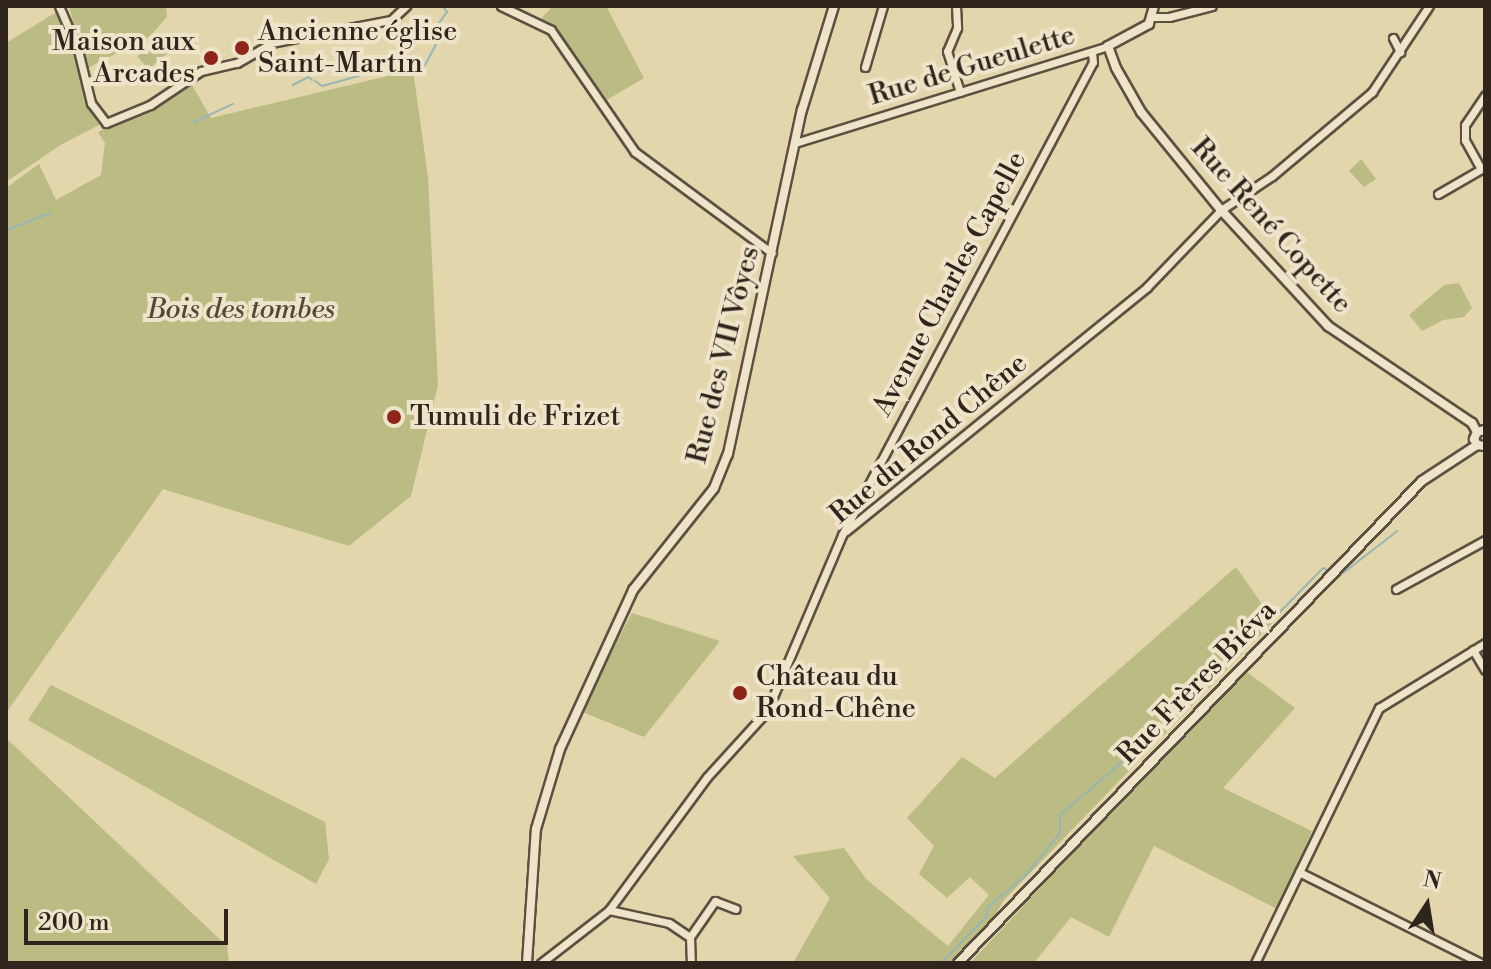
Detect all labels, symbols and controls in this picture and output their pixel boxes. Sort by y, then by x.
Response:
place label: Ancienne église Saint-Martin [258,15,457,81]
street label: Rue de Gueulette [865,19,1079,113]
place label: Maison aux Arcades [52,25,195,91]
marker: Ancienne église Saint-Martin [233,39,251,57]
marker: Maison aux Arcades [202,49,220,67]
street label: Rue René Copette [1184,131,1358,321]
street label: Avenue Charles Capelle [866,146,1034,422]
street label: Rue des VII Vôyes [681,243,767,467]
park label: Bois des tombes [147,293,335,327]
street label: Rue du Rond Chêne [824,347,1034,531]
place label: Tumuli de Frizet [410,400,620,434]
marker: Tumuli de Frizet [385,408,403,426]
street label: Rue Frères Biéva [1110,594,1284,772]
place label: Château du Rond-Chêne [756,660,916,726]
marker: Château du Rond-Chêne [731,684,749,702]
north arrow [1387,865,1467,945]
text: N [1421,866,1443,896]
scale bar [28,893,232,943]
text: 200 m [38,908,109,938]

